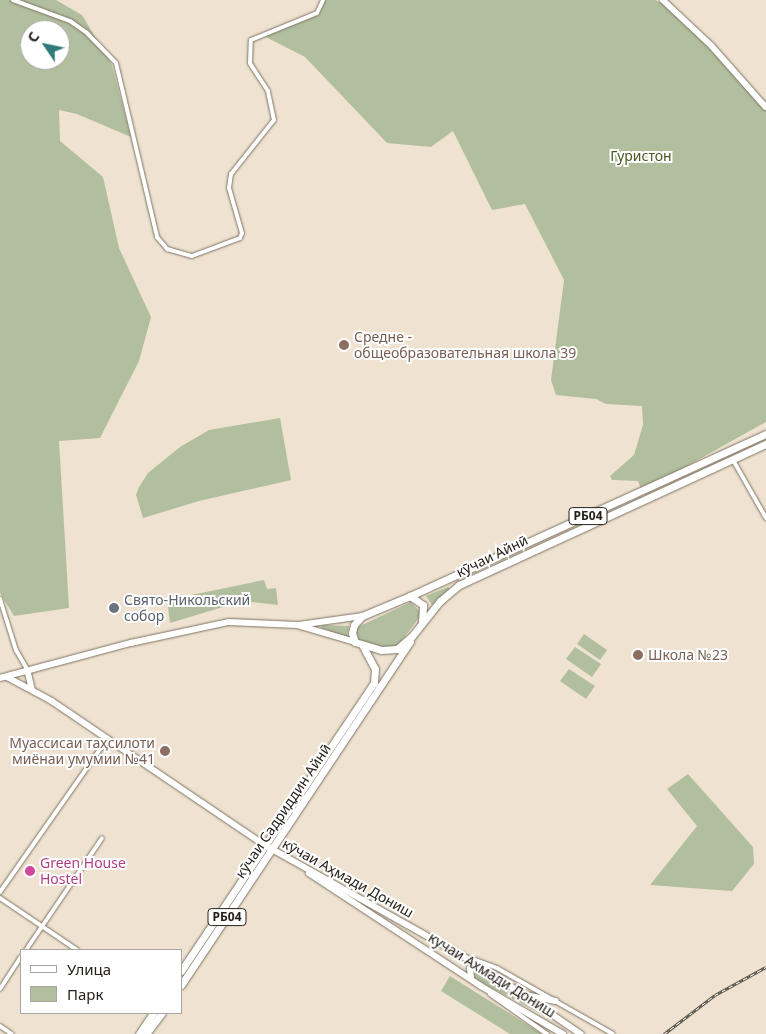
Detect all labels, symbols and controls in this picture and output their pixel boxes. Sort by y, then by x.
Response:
north arrow [20,20,70,70]
text: С [23,28,43,46]
park label: Гуристон [610,148,672,164]
place label: Средне - общеобразовательная школа 39 [354,329,576,362]
marker: Средне - общеобразовательная школа 39 [338,339,350,351]
road number: РБ04 [568,506,608,526]
street label: кӯчаи Айнӣ [453,531,531,581]
place label: Свято-Никольский собор [124,592,250,624]
marker: Свято-Никольский собор [108,602,120,614]
place label: Школа №23 [648,647,728,663]
marker: Школа №23 [632,649,644,661]
place label: Муассисаи таҳсилоти миёнаи умумии №41 [9,735,155,768]
street label: кӯчаи Садриддин Айнӣ [232,741,334,881]
marker: Муассисаи таҳсилоти миёнаи умумии №41 [159,745,171,757]
street label: кӯчаи Аҳмади Дониш [280,835,416,921]
place label: Green House Hostel [40,855,126,888]
marker: Green House Hostel [24,865,36,877]
road number: РБ04 [207,908,247,926]
street label: кучаи Ахмади Дониш [425,929,559,1021]
legend [20,949,182,1014]
text: Улица [67,959,111,979]
text: Парк [67,984,103,1004]

